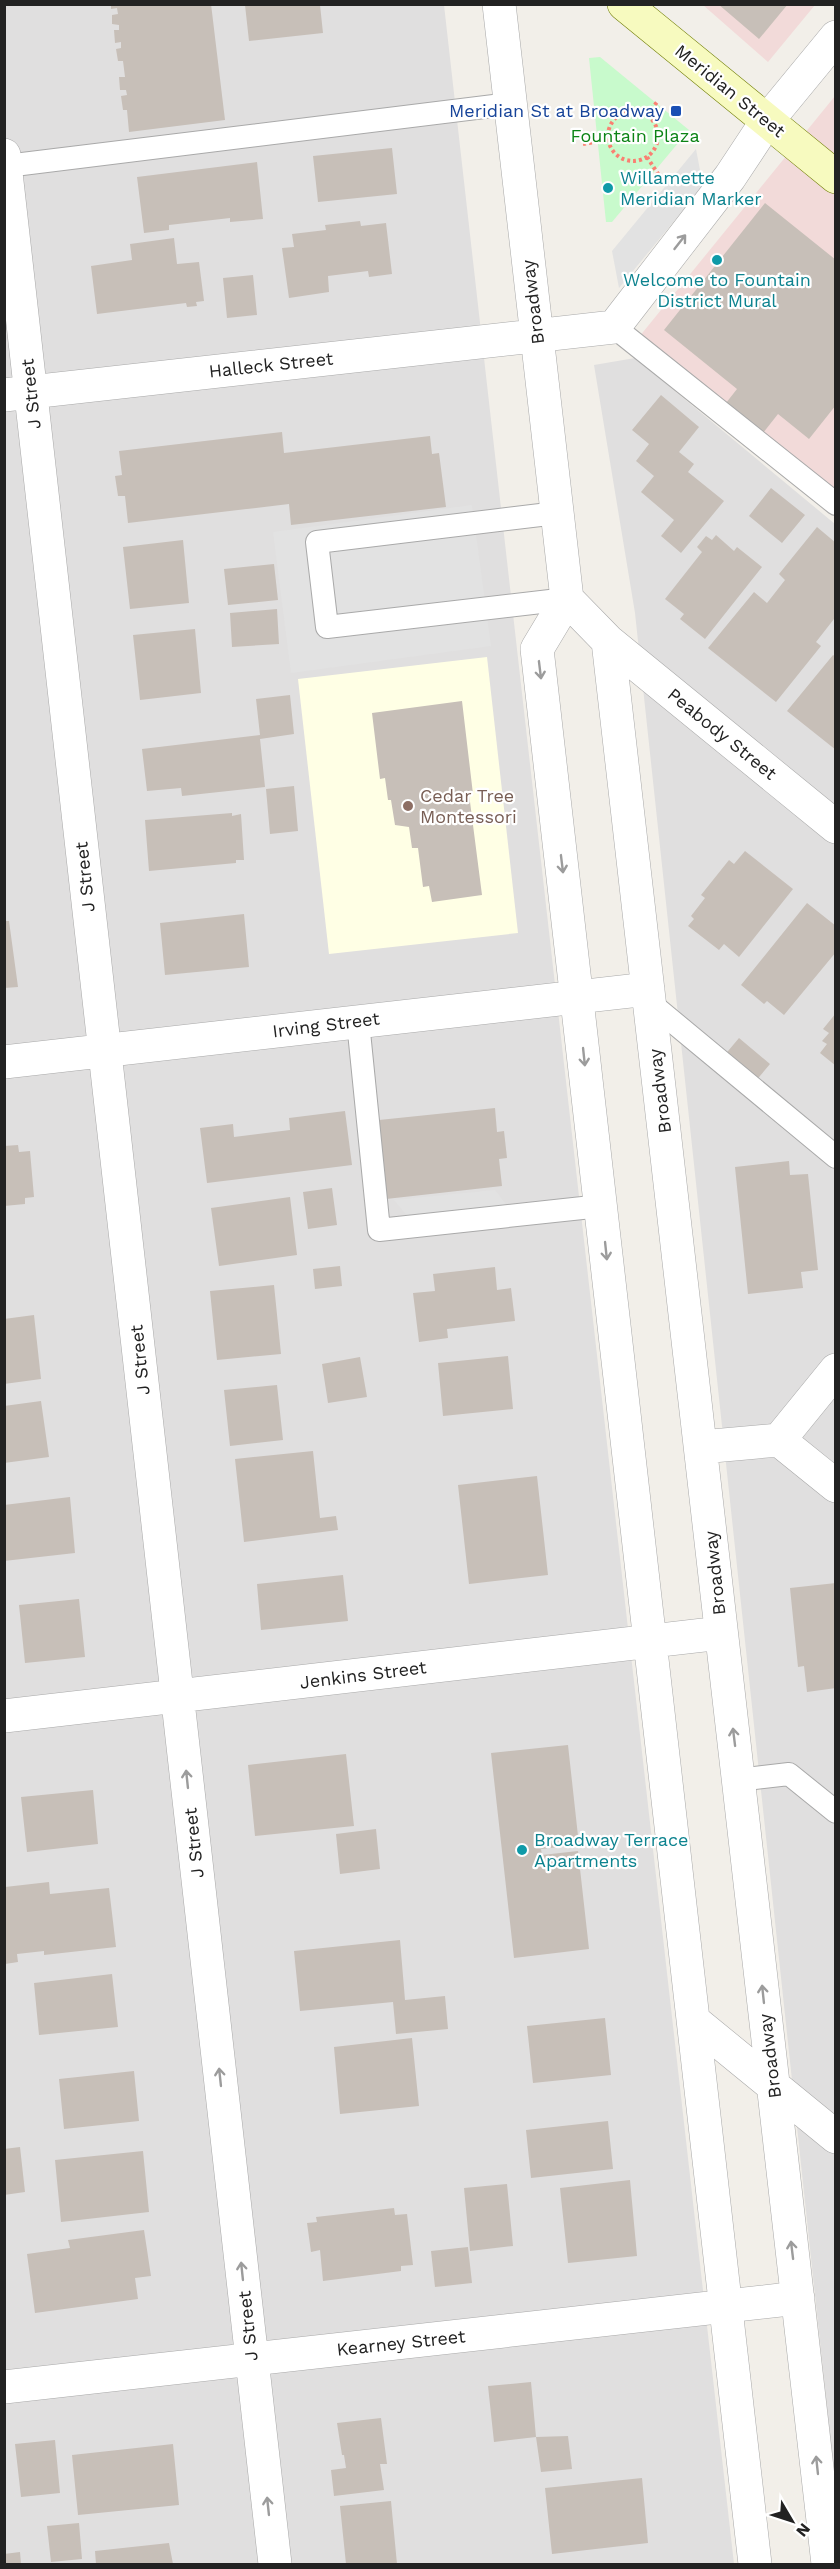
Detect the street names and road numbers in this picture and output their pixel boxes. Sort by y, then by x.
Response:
street label: Meridian Street [671,40,790,142]
street label: Broadway [517,258,548,345]
street label: Halleck Street [208,347,335,381]
street label: J Street [16,357,45,430]
street label: Peabody Street [664,683,781,784]
street label: J Street [70,840,99,913]
street label: Irving Street [271,1007,381,1041]
street label: Broadway [644,1047,675,1134]
street label: J Street [125,1323,154,1396]
street label: Broadway [700,1529,729,1616]
street label: Jenkins Street [298,1656,428,1693]
street label: J Street [179,1806,208,1879]
street label: Broadway [754,2012,785,2099]
street label: J Street [233,2289,262,2362]
street label: Kearney Street [336,2325,467,2360]

